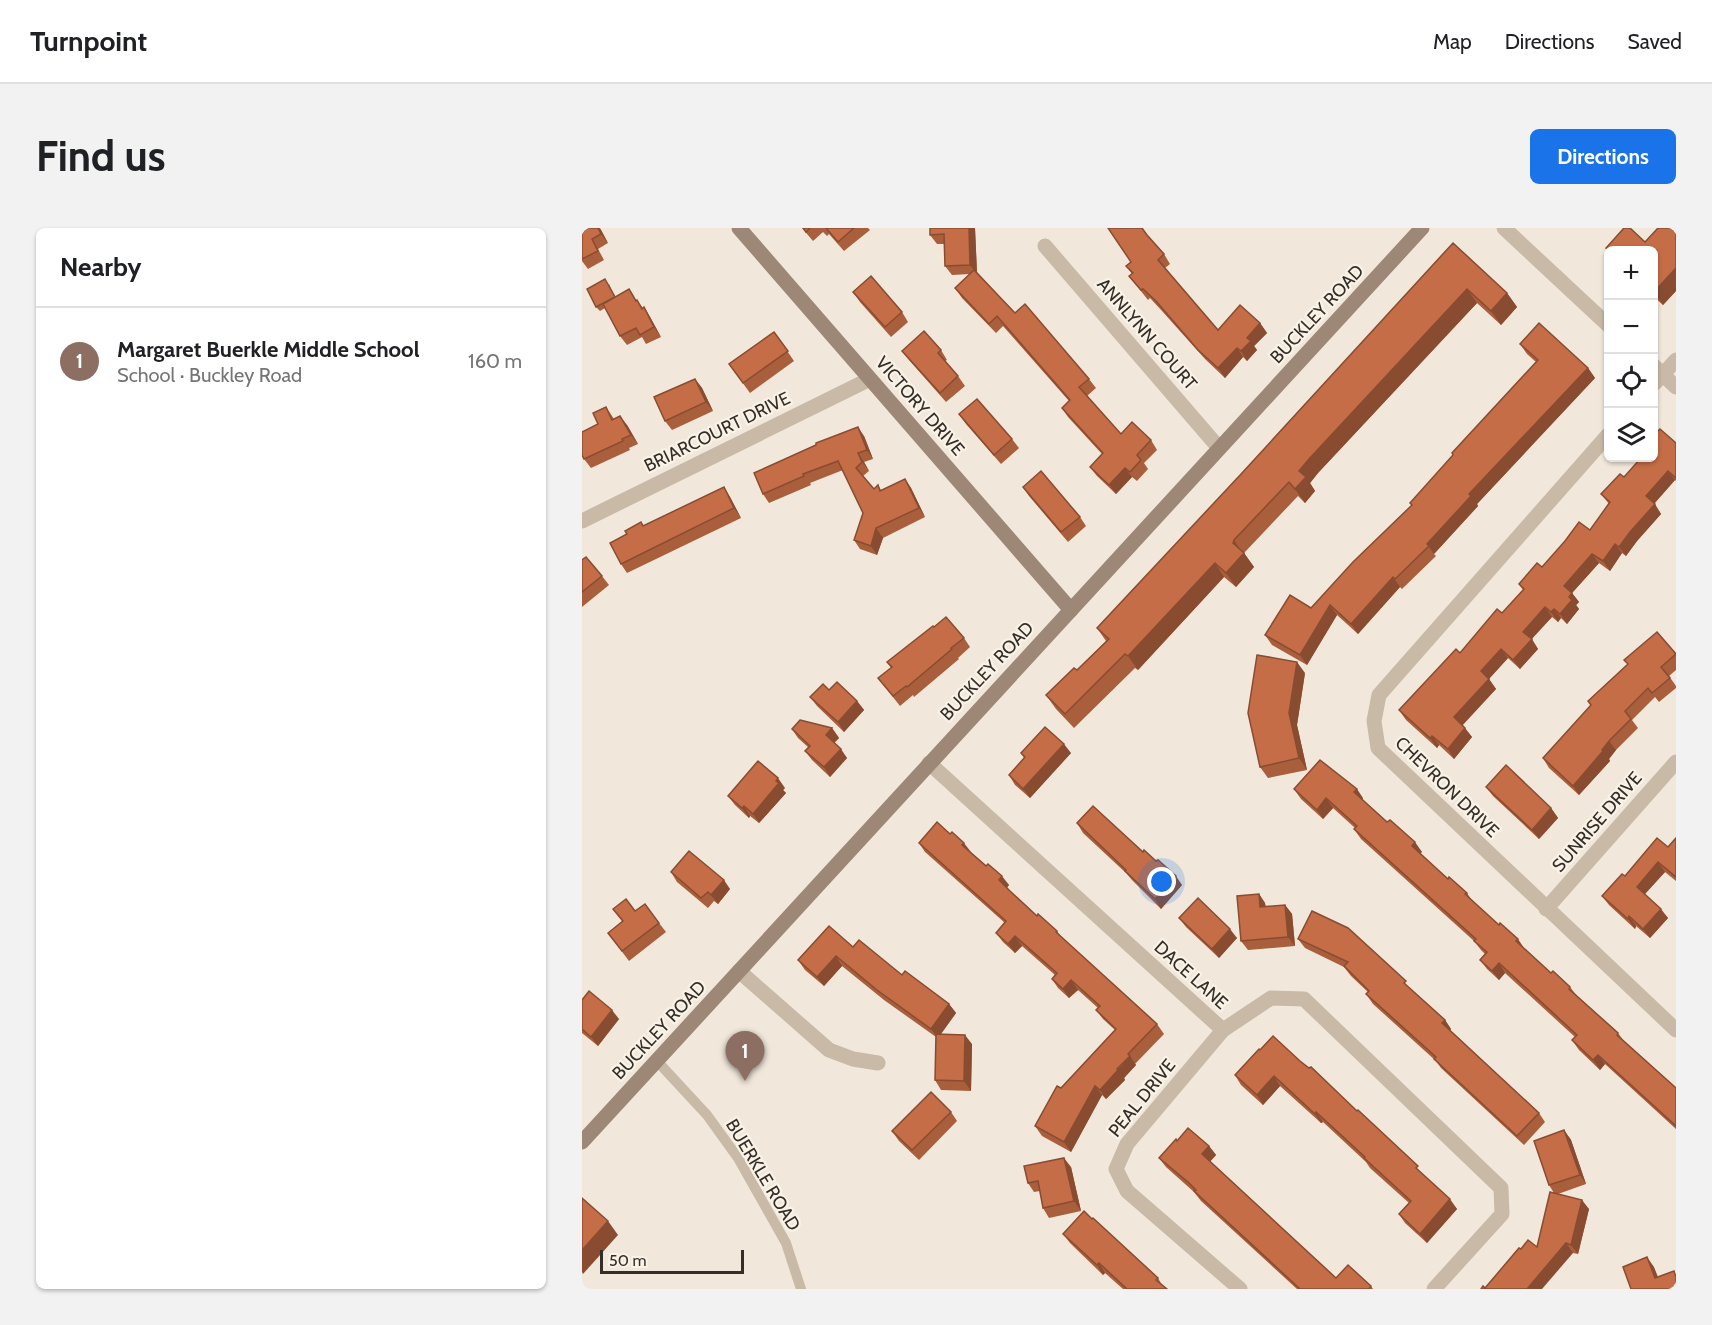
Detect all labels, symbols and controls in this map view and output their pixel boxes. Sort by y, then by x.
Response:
text: Turnpoint [30,24,147,58]
text: Map [1433,29,1472,54]
text: Directions [1505,29,1594,54]
text: Saved [1627,29,1682,54]
button: Directions [1530,129,1676,184]
text: Find us [36,130,165,182]
map controls [1604,246,1658,462]
button: + [1604,246,1658,300]
text: Nearby [60,251,141,283]
street label: BUCKLEY ROAD [1266,260,1368,368]
street label: ANNLYNN COURT [1092,273,1202,395]
button: − [1604,300,1658,354]
text: Margaret Buerkle Middle School [117,336,419,363]
text: 1 [76,349,83,373]
text: 160 m [468,349,522,373]
street label: VICTORY DRIVE [871,352,969,460]
button: locate [1604,354,1658,408]
text: School · Buckley Road [117,363,302,387]
street label: BRIARCOURT DRIVE [640,387,794,477]
button: layers [1604,408,1658,462]
street label: BUCKLEY ROAD [936,617,1038,725]
street label: CHEVRON DRIVE [1391,732,1503,842]
street label: SUNRISE DRIVE [1547,767,1647,877]
your location [1147,867,1176,896]
street label: DACE LANE [1150,936,1232,1014]
street label: BUCKLEY ROAD [608,976,710,1084]
pin: 1 [726,1032,764,1081]
street label: PEAL DRIVE [1104,1055,1180,1141]
street label: BUERKLE ROAD [721,1115,805,1235]
scale bar [600,1247,744,1274]
text: 50 m [609,1251,646,1270]

